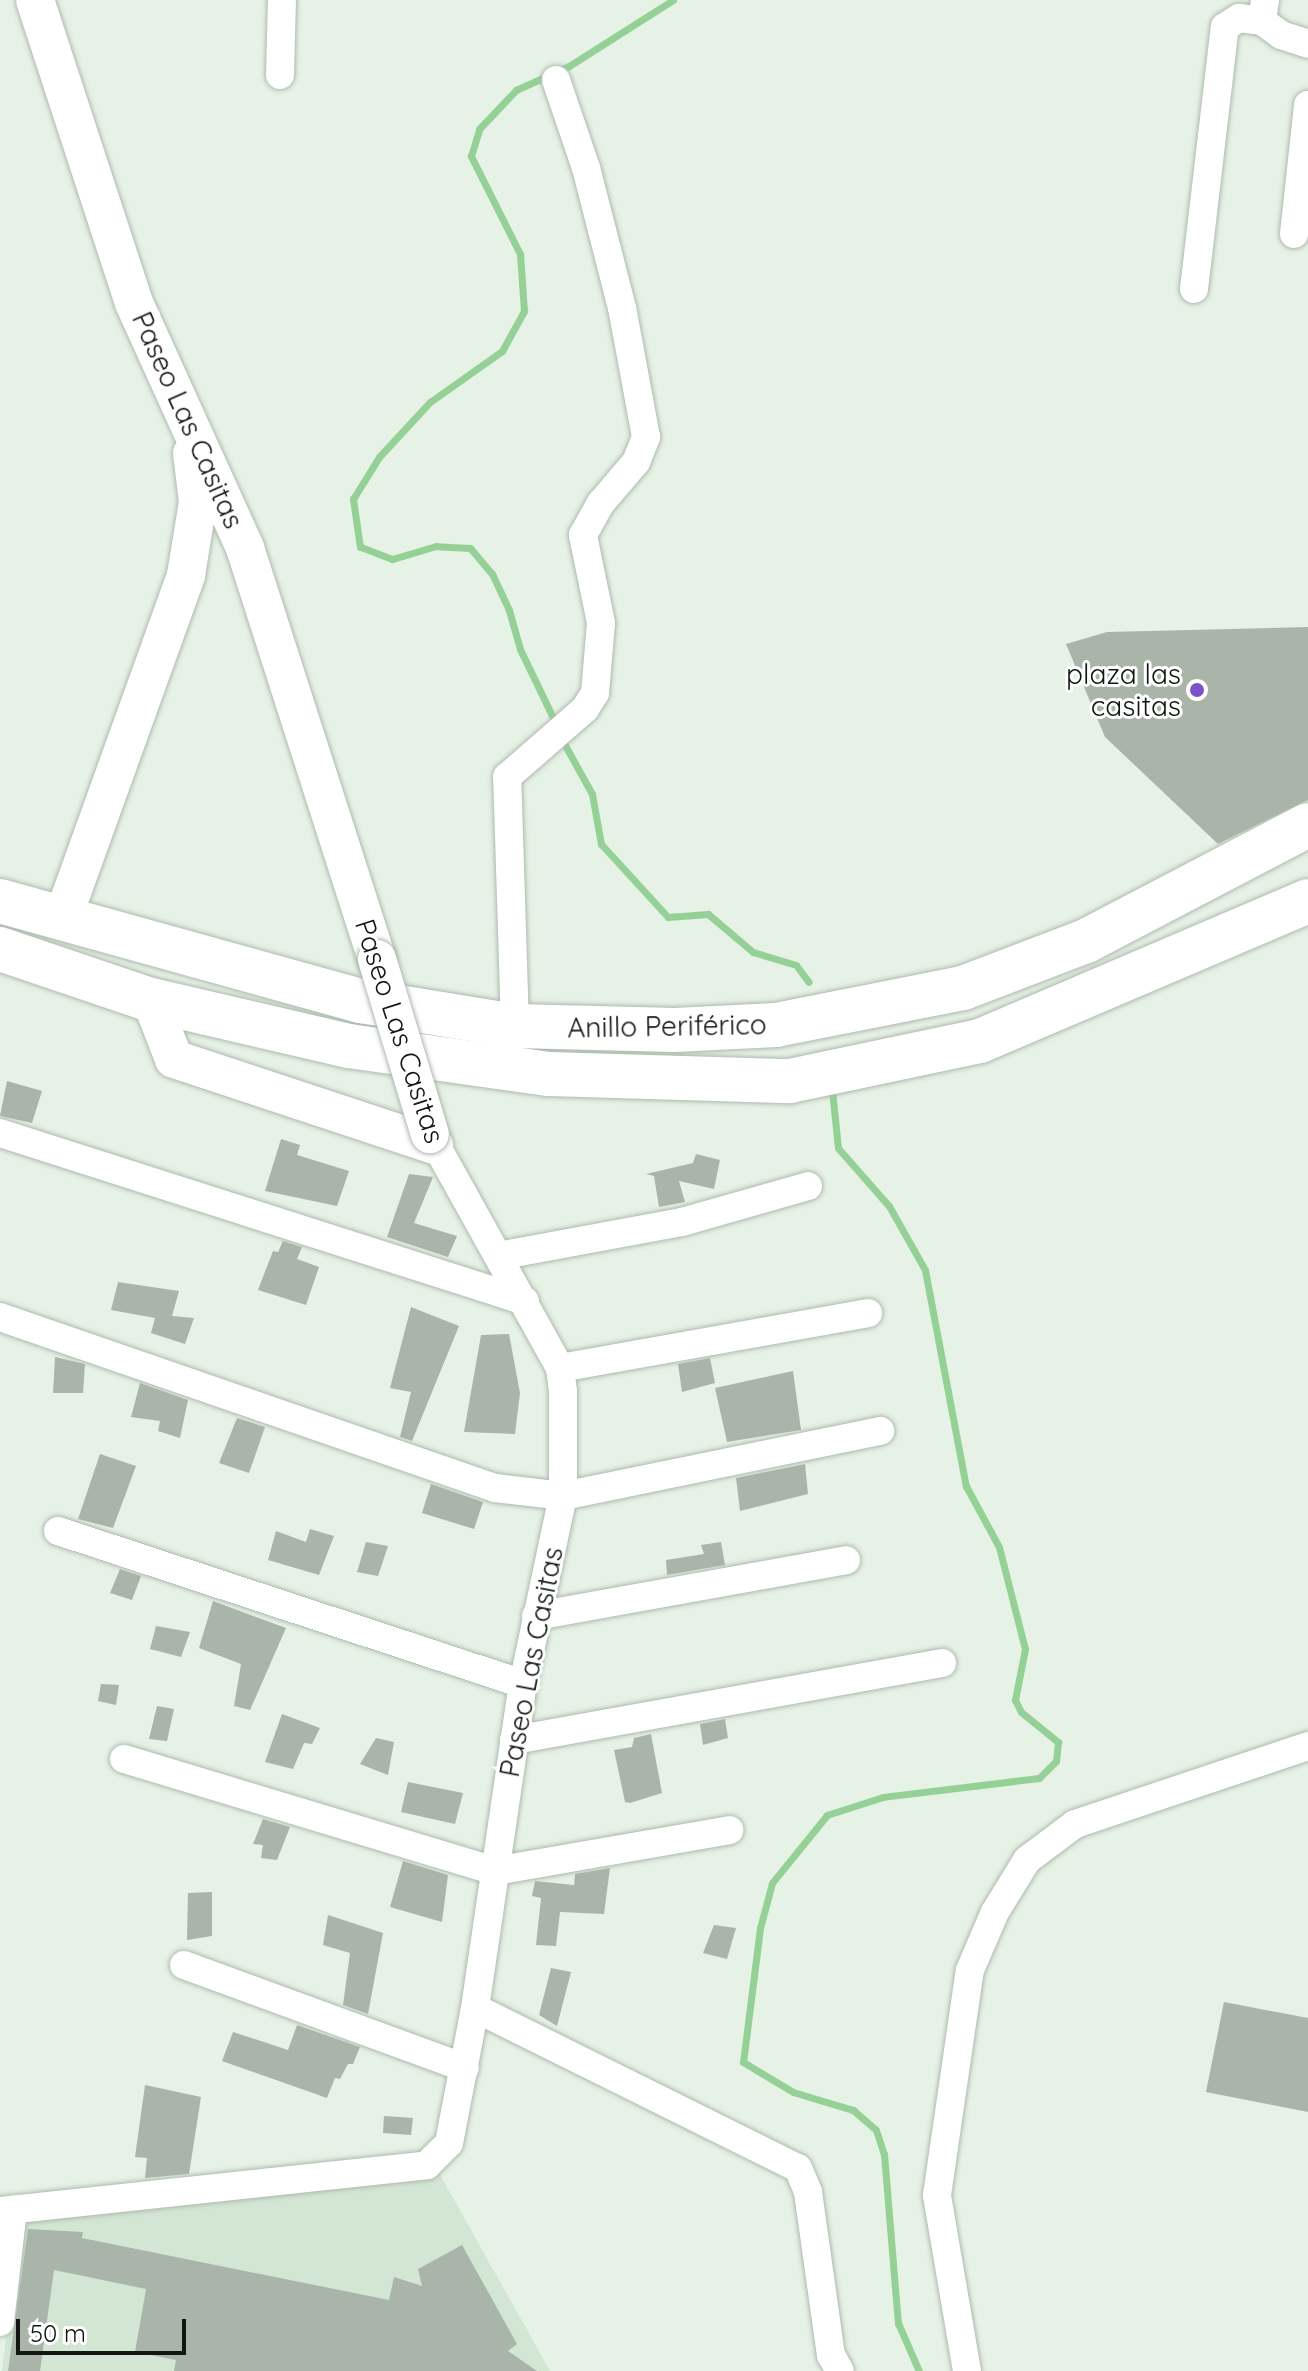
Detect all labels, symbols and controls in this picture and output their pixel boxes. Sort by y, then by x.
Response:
street label: Paseo Las Casitas [125,306,251,534]
place label: plaza las casitas [1066,657,1181,723]
marker: plaza las casitas [1188,681,1206,699]
street label: Paseo Las Casitas [348,915,452,1147]
street label: Anillo Periférico [567,1007,767,1045]
street label: Paseo Las Casitas [492,1544,570,1780]
scale bar [20,2303,190,2353]
text: 50 m [30,2318,86,2348]

